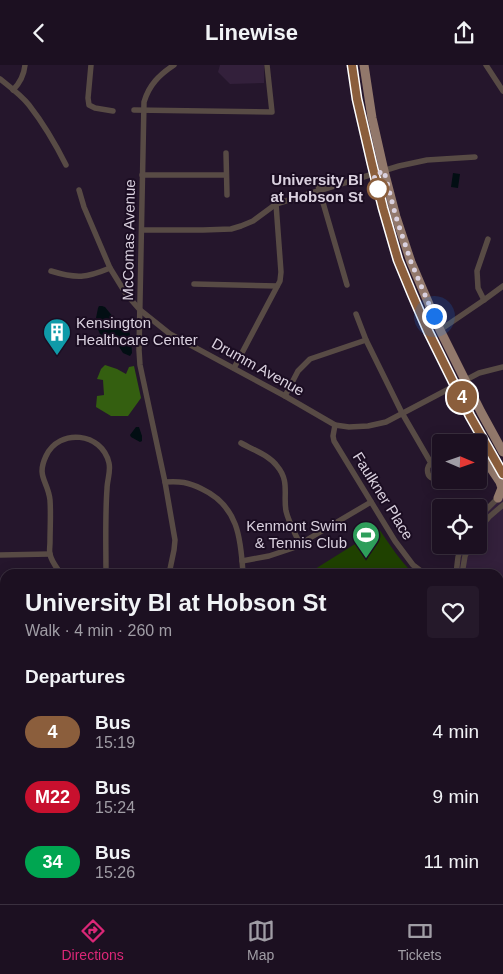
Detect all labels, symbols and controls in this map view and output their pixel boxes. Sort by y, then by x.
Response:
icon: back [25,19,53,47]
icon: share [450,19,478,47]
text: Linewise [205,20,298,45]
place label: University Bl at Hobson St [271,171,363,205]
marker: University Bl at Hobson St [367,178,389,200]
street label: McComas Avenue [119,179,138,301]
your location [422,304,447,329]
place label: Kensington Healthcare Center [76,314,198,348]
building icon: Kensington Healthcare Center [42,317,72,356]
street label: Drumm Avenue [209,334,307,399]
line badge: 4 [446,381,478,413]
text: 4 [457,387,467,407]
north arrow [432,434,488,489]
map controls [432,434,487,554]
street label: Faulkner Place [350,449,417,543]
button: locate [432,499,487,554]
place label: Kenmont Swim & Tennis Club [246,517,347,551]
sports icon: Kenmont Swim & Tennis Club [351,520,381,559]
button: heart [427,586,479,638]
text: University Bl at Hobson St [25,589,326,616]
text: Walk · 4 min · 260 m [25,622,172,639]
text: Departures [25,666,125,687]
text: Bus [95,712,131,733]
text: 4 min [433,721,479,742]
text: 4 [47,722,58,742]
text: 15:19 [95,734,135,751]
text: Bus [95,777,131,798]
text: 9 min [433,786,479,807]
text: M22 [35,787,70,807]
text: 15:24 [95,799,135,816]
text: Bus [95,842,131,863]
text: 11 min [423,851,479,872]
text: 34 [42,852,63,872]
text: 15:26 [95,864,135,881]
tab: Directions [61,917,124,963]
tab: Map [247,917,275,963]
tab: Tickets [398,917,442,963]

